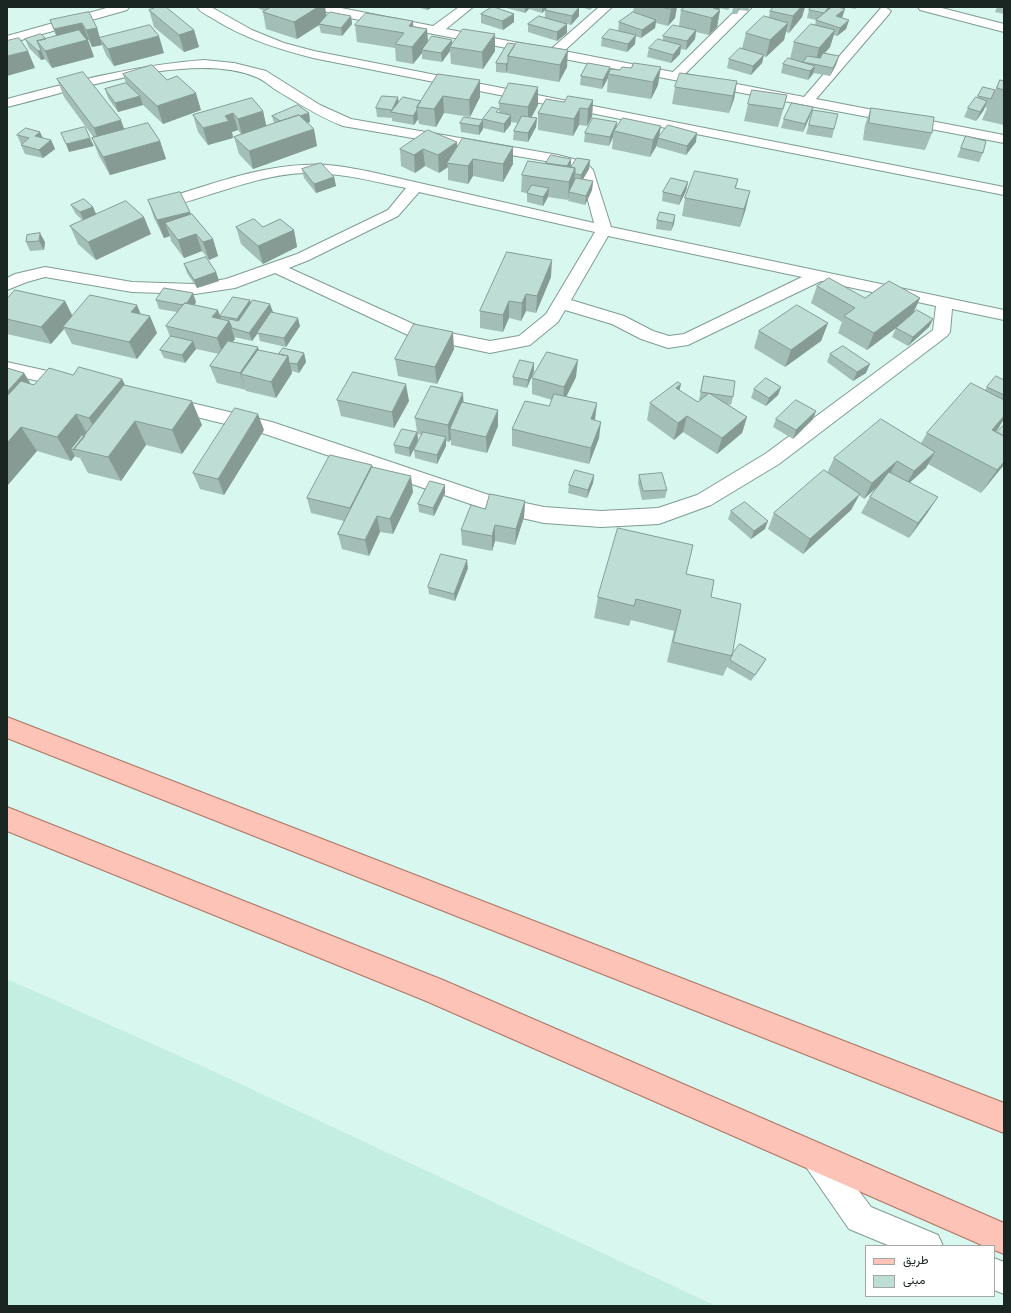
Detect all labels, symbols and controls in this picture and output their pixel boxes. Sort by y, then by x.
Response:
legend [865,1245,995,1297]
text: طريق [903,1252,928,1266]
text: مبنى [903,1272,925,1286]

